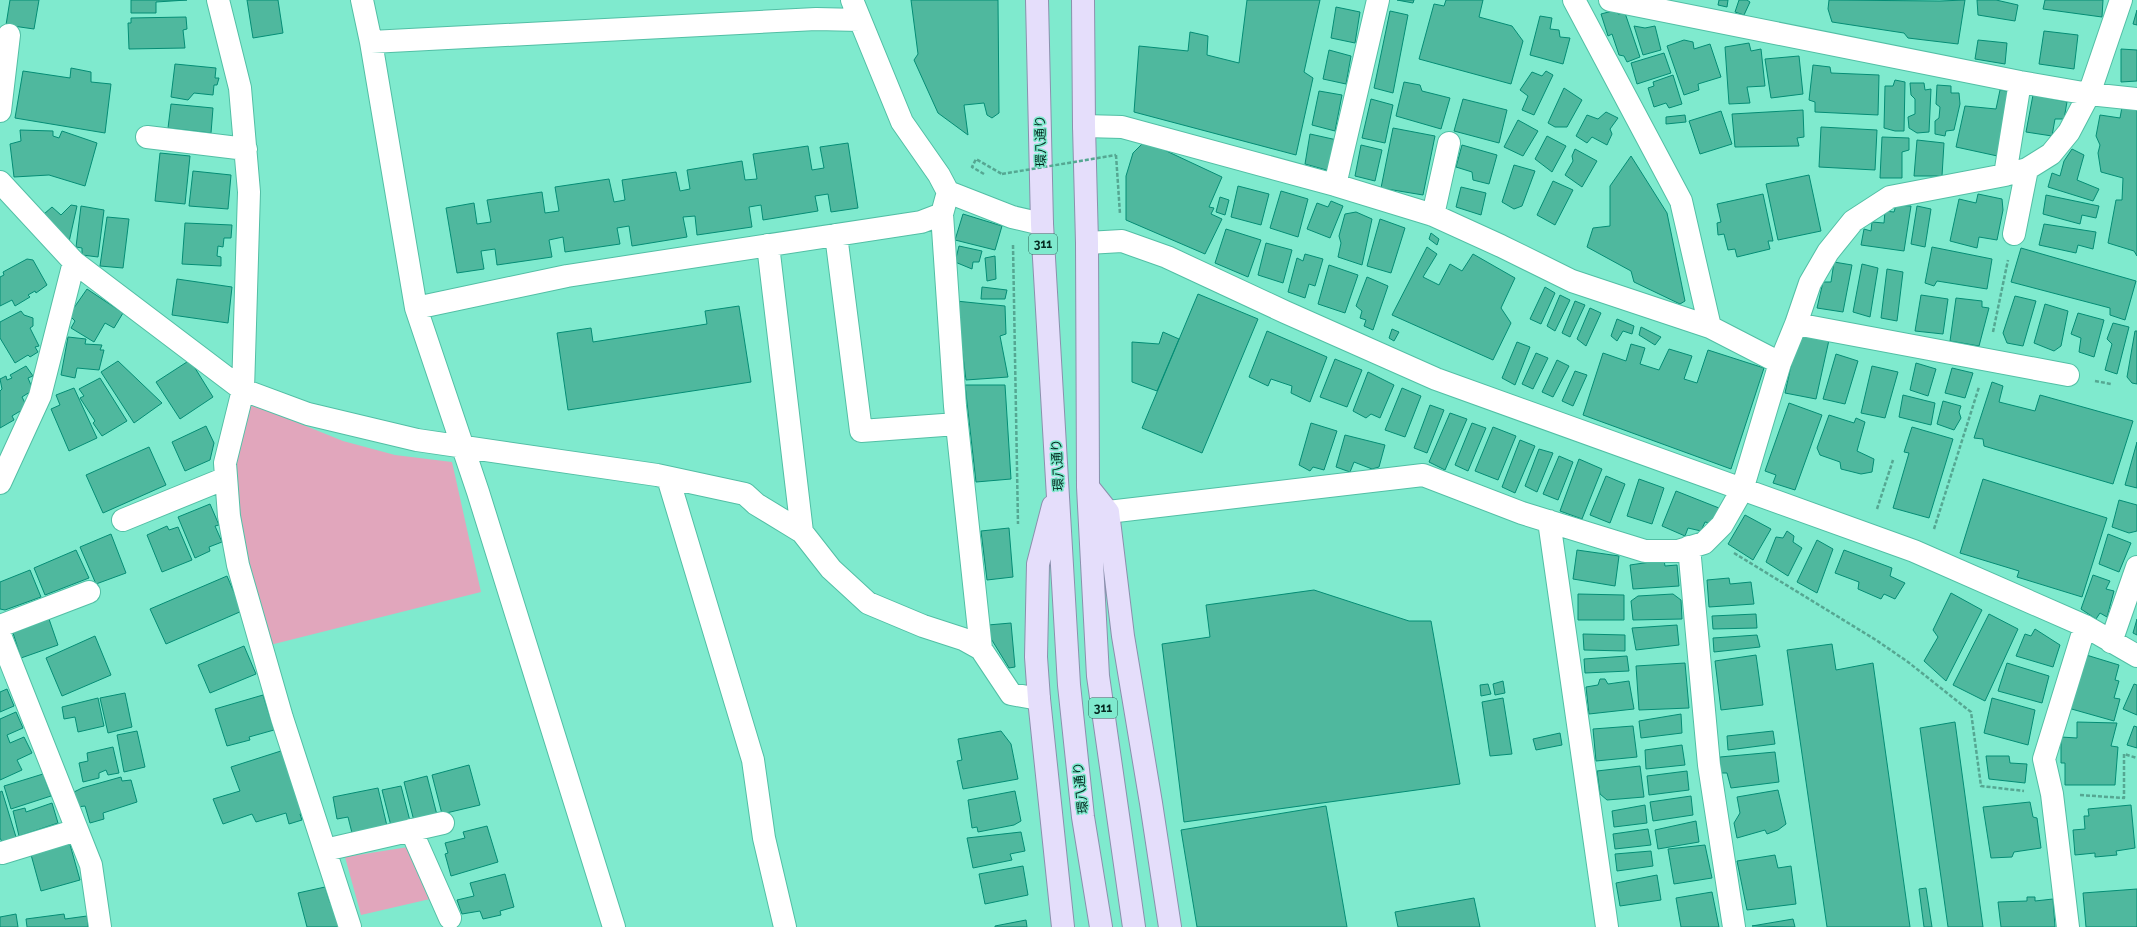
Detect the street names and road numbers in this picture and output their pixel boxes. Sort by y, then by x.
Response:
street label: 環八通り [1033,115,1048,167]
road number: 311 [1029,234,1057,254]
street label: 環八通り [1049,439,1066,491]
road number: 311 [1089,698,1117,718]
street label: 環八通り [1070,761,1091,815]

